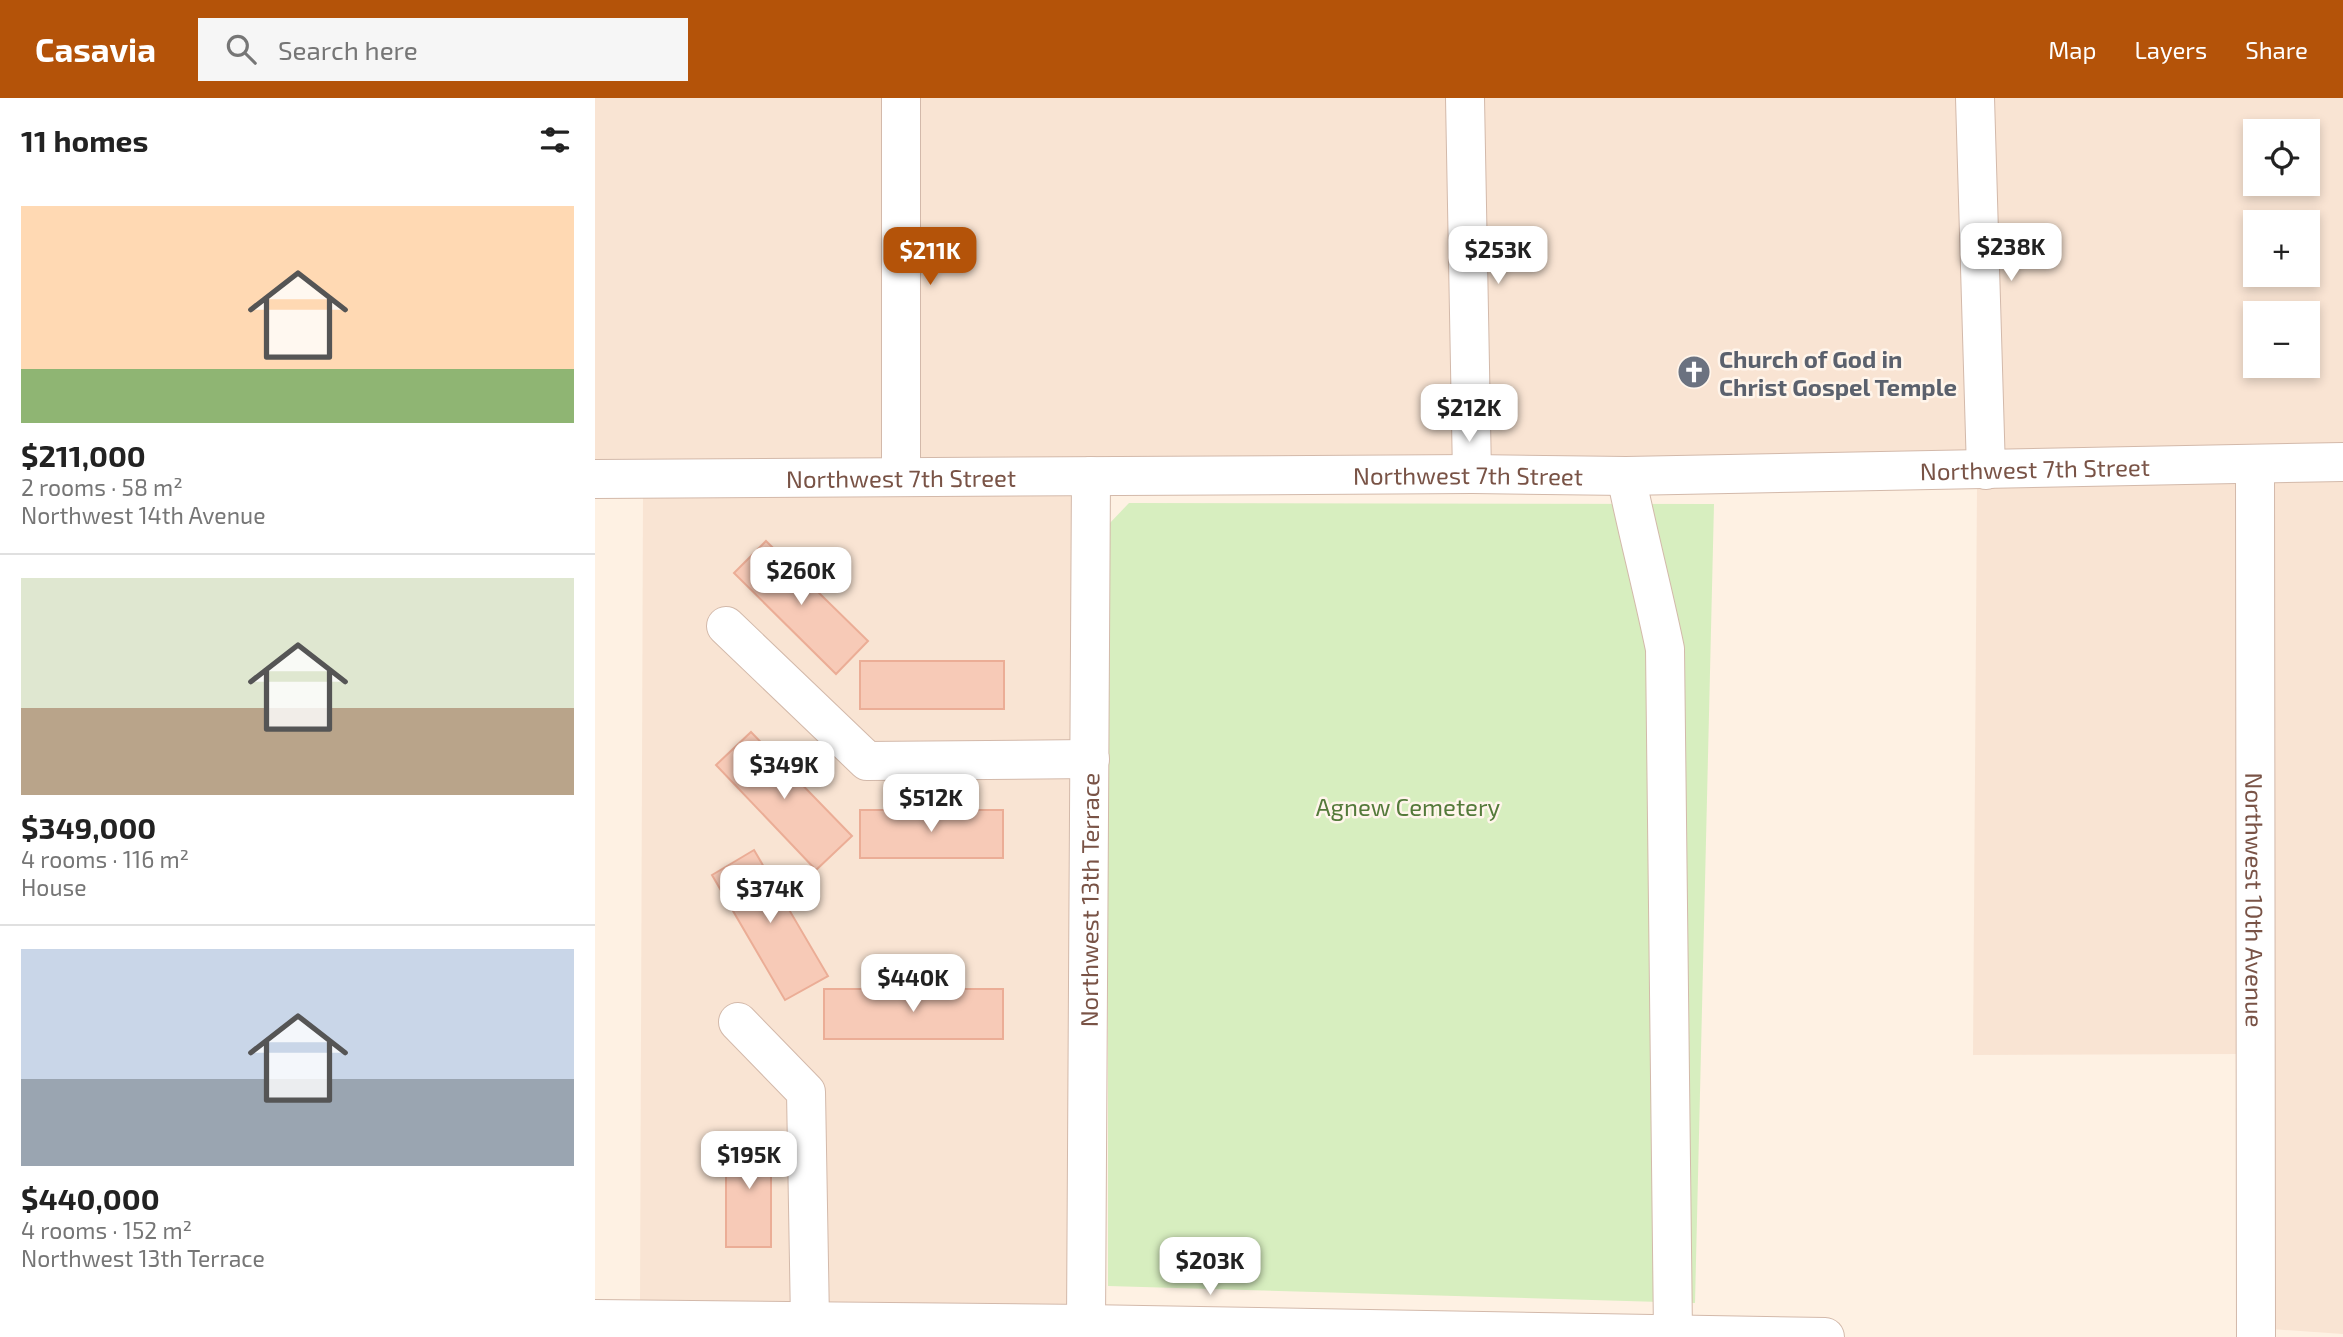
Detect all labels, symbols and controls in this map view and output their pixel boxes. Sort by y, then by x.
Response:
search box [198,18,688,81]
text: Casavia [35,29,156,69]
icon: search [222,30,260,68]
text: Search here [278,34,418,65]
text: Map [2048,35,2096,64]
text: Layers [2134,35,2207,64]
text: Share [2245,35,2308,64]
map controls [2243,119,2320,378]
button: locate [2243,119,2320,196]
icon: filters [536,121,574,159]
text: 11 homes [21,122,148,158]
button: + [2243,210,2320,287]
pin: $238K [1962,223,2060,283]
pin: $253K [1449,226,1547,286]
pin: $211K [881,228,979,287]
text: $238K [1977,232,2045,260]
text: $253K [1464,235,1532,263]
text: $211K [899,236,961,264]
icon: home [235,252,361,378]
button: − [2243,301,2320,378]
place label: Church of God in Christ Gospel Temple [1719,344,1957,401]
church icon: Church of God in Christ Gospel Temple [1675,353,1713,391]
pin: $212K [1420,384,1518,444]
text: $212K [1437,393,1501,421]
text: $211,000 [21,437,146,473]
street label: Northwest 7th Street [1920,451,2150,485]
street label: Northwest 7th Street [1353,459,1583,490]
street label: Northwest 7th Street [786,462,1016,492]
text: 2 rooms · 58 m² [21,473,183,501]
text: Northwest 14th Avenue [21,501,266,529]
pin: $260K [752,547,850,607]
text: $260K [766,556,836,584]
icon: home [235,624,361,750]
pin: $349K [735,742,833,801]
text: $349K [749,750,819,778]
street label: Northwest 10th Avenue [2241,772,2270,1028]
street label: Northwest 13th Terrace [1073,773,1104,1027]
pin: $512K [882,774,980,834]
text: $512K [899,783,963,811]
park label: Agnew Cemetery [1316,792,1501,821]
text: $349,000 [21,809,156,845]
text: 4 rooms · 116 m² [21,845,189,873]
pin: $374K [721,866,819,925]
text: House [21,873,87,901]
text: $374K [736,874,804,902]
pin: $440K [864,954,962,1014]
text: $440K [877,963,949,991]
icon: home [235,995,361,1121]
pin: $195K [700,1132,798,1191]
text: $195K [717,1140,781,1168]
text: $440,000 [21,1180,160,1216]
text: 4 rooms · 152 m² [21,1216,192,1244]
pin: $203K [1161,1238,1259,1297]
text: Northwest 13th Terrace [21,1244,265,1272]
text: $203K [1176,1246,1244,1274]

